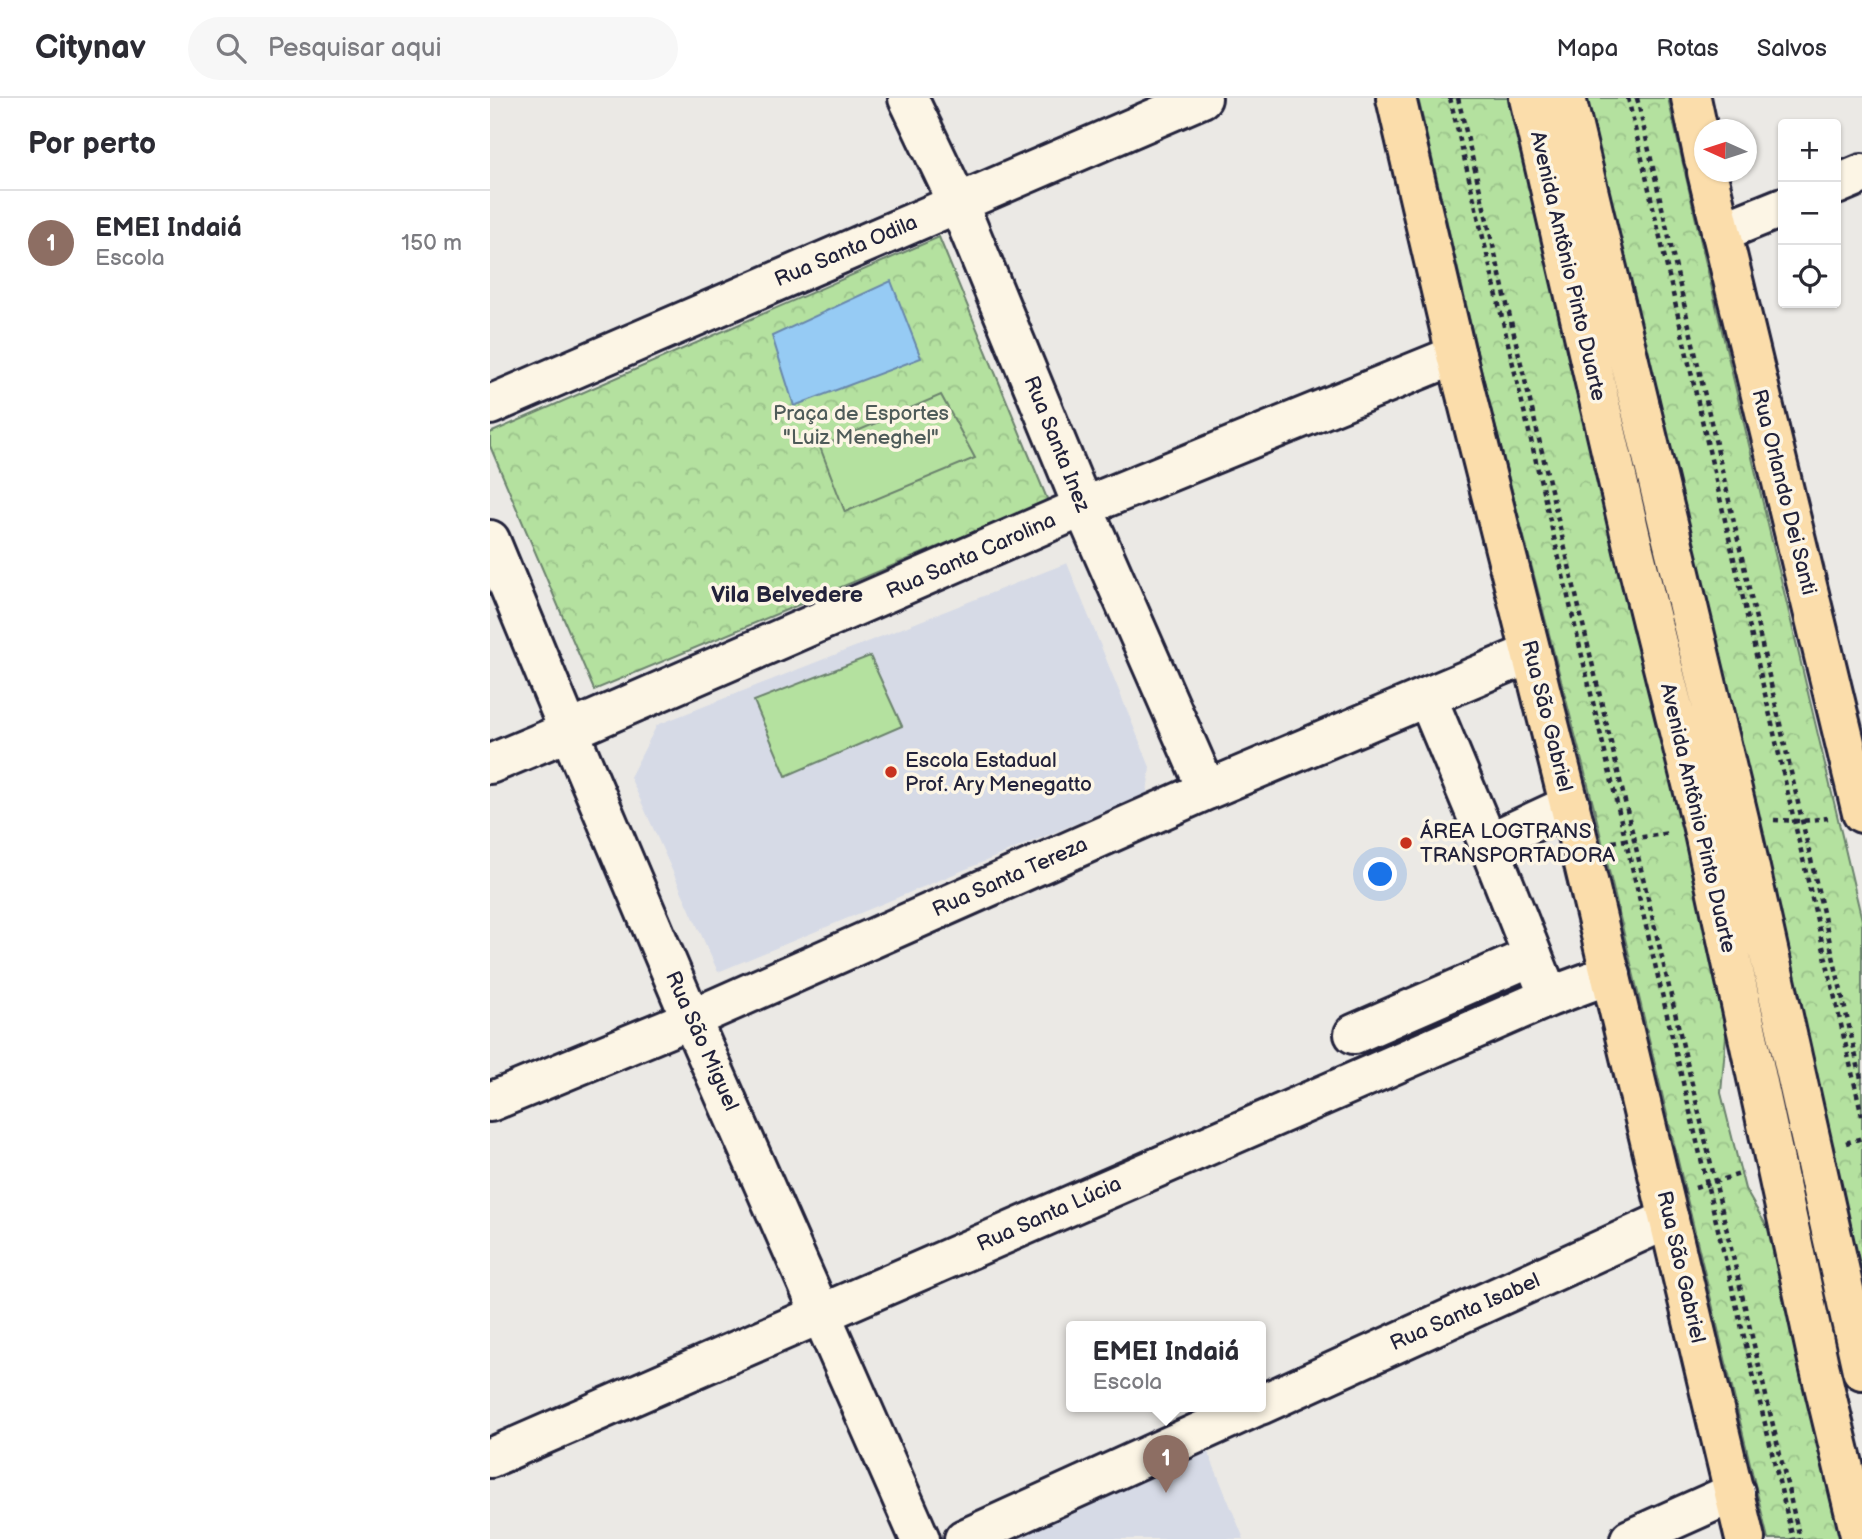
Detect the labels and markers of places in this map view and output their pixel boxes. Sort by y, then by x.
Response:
place label: Escola Estadual Prof. Ary Menegatto [905,748,1092,797]
marker: Escola Estadual Prof. Ary Menegatto [883,764,899,780]
place label: ÁREA LOGTRANS TRANSPORTADORA [1420,819,1615,868]
marker: ÁREA LOGTRANS TRANSPORTADORA [1398,835,1414,851]
pin: 1 [1143,1435,1189,1493]

